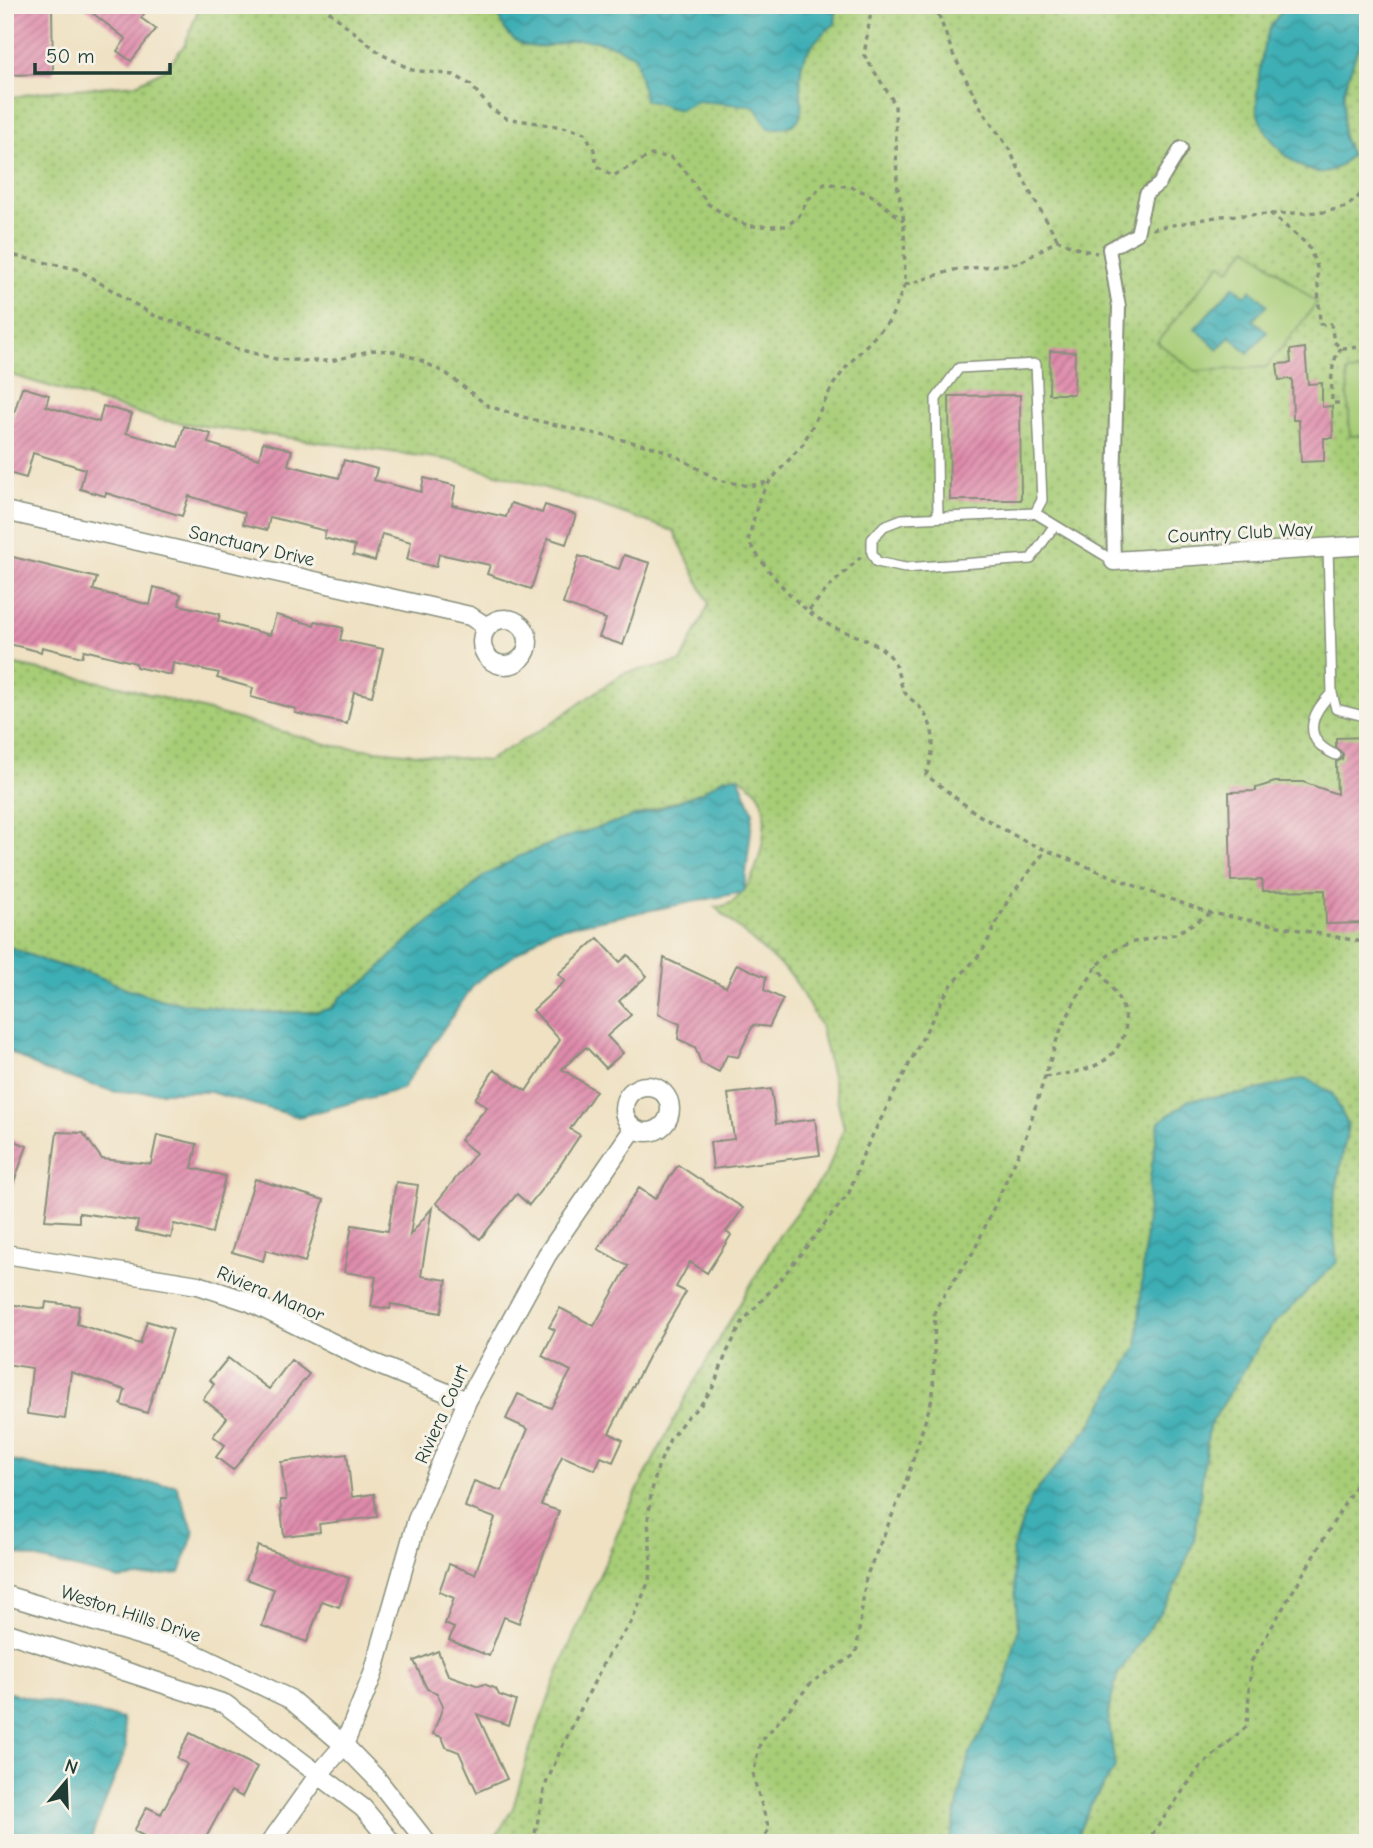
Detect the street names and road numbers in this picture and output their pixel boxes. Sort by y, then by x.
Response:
street label: Country Club Way [1167,518,1314,548]
street label: Sanctuary Drive [187,521,317,571]
street label: Riviera Manor [214,1261,328,1327]
street label: Riviera Court [410,1361,474,1467]
street label: Weston Hills Drive [58,1581,203,1647]

